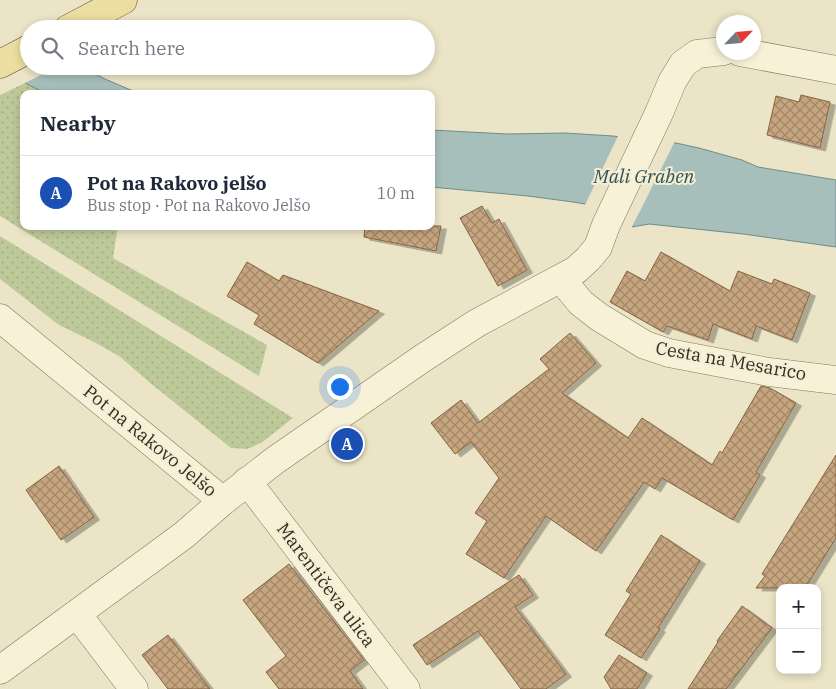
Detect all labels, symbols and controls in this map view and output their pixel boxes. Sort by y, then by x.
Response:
north arrow [716,15,761,60]
search box [20,20,435,75]
icon: search [38,34,66,62]
text: Search here [78,36,185,60]
text: Nearby [40,109,116,137]
water label: Mali Graben [593,164,695,188]
text: Pot na Rakovo jelšo [87,171,267,195]
text: A [50,183,62,203]
text: 10 m [377,183,415,203]
text: Bus stop · Pot na Rakovo Jelšo [87,195,310,215]
street label: Cesta na Mesarico [654,336,808,385]
your location [327,374,353,400]
street label: Pot na Rakovo Jelšo [79,380,222,501]
pin: A [331,425,363,463]
street label: Marentičeva ulica [272,518,381,652]
map controls [776,584,821,674]
button: + [776,584,821,629]
button: − [776,629,821,674]

